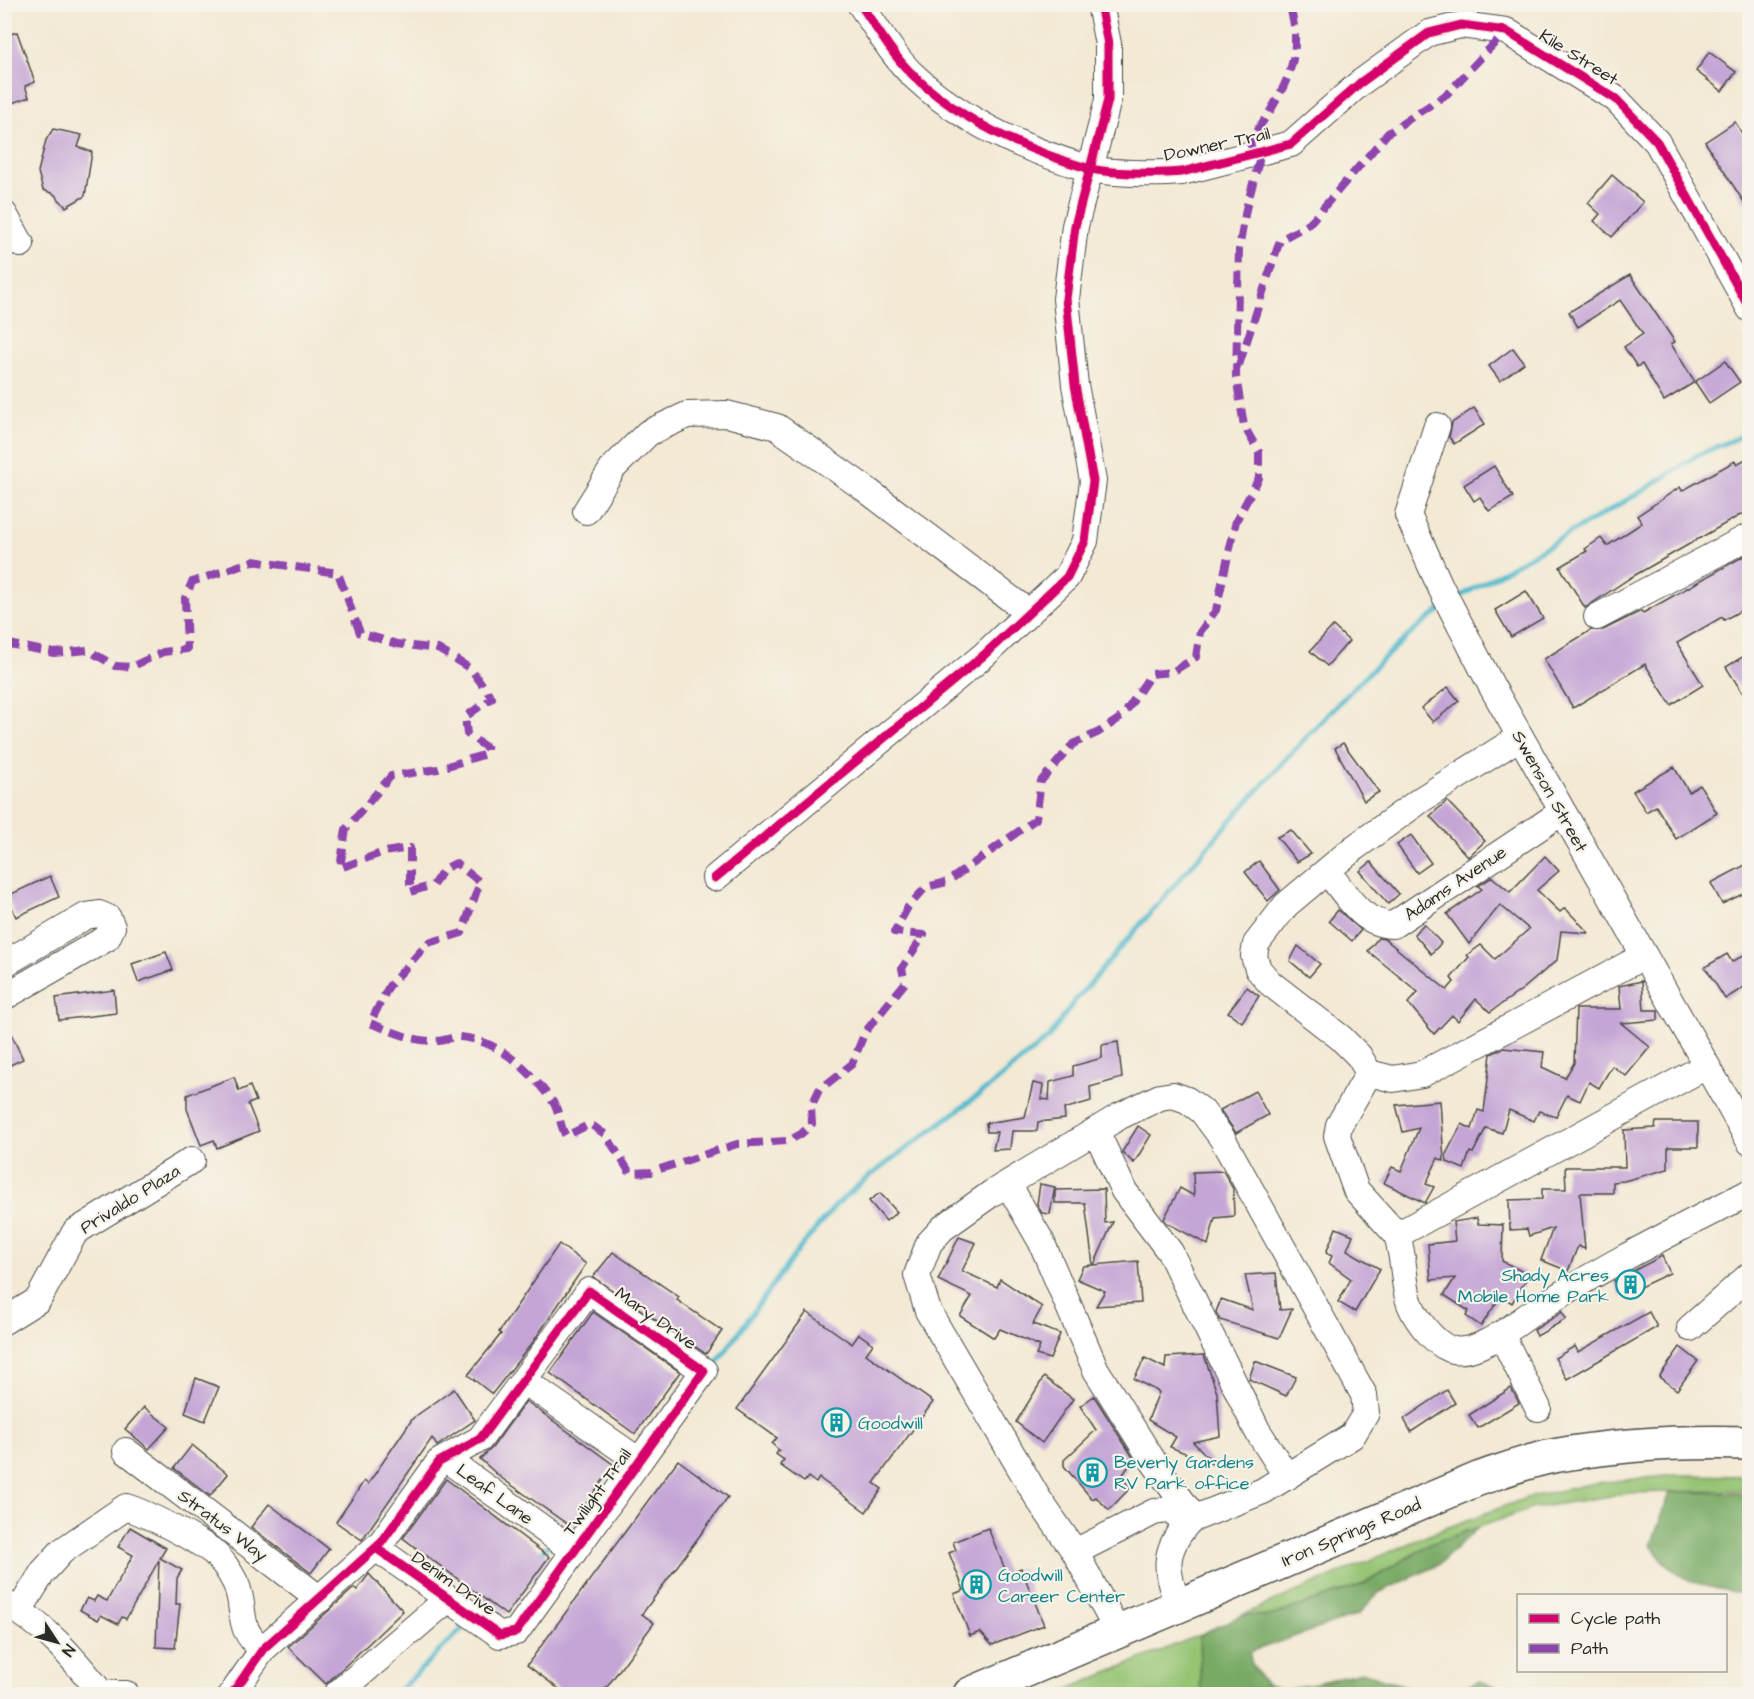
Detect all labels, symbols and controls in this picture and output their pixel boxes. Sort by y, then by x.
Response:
street label: Kile Street [1534,23,1624,92]
street label: Downer Trail [1162,121,1273,168]
street label: Swenson Street [1506,726,1594,857]
street label: Adams Avenue [1399,840,1512,927]
street label: Privaldo Plaza [75,1159,185,1240]
place label: Shady Acres Mobile Home Park [1458,1263,1609,1309]
building icon: Shady Acres Mobile Home Park [1614,1269,1646,1301]
street label: Mary Drive [609,1281,702,1357]
building icon: Goodwill [821,1407,853,1439]
place label: Goodwill [858,1411,923,1436]
street label: Twilight Trail [557,1443,639,1542]
place label: Beverly Gardens RV Park office [1114,1450,1254,1496]
building icon: Beverly Gardens RV Park office [1077,1456,1109,1488]
street label: Leaf Lane [451,1458,539,1531]
street label: Stratus Way [172,1483,273,1568]
street label: Iron Springs Road [1278,1492,1425,1574]
street label: Denim Drive [407,1545,501,1622]
place label: Goodwill Career Center [998,1563,1125,1609]
building icon: Goodwill Career Center [961,1569,993,1601]
legend [1517,1594,1727,1672]
text: Cycle path [1571,1606,1660,1632]
north arrow [27,1612,87,1672]
text: Path [1571,1636,1608,1661]
text: N [56,1640,80,1661]

